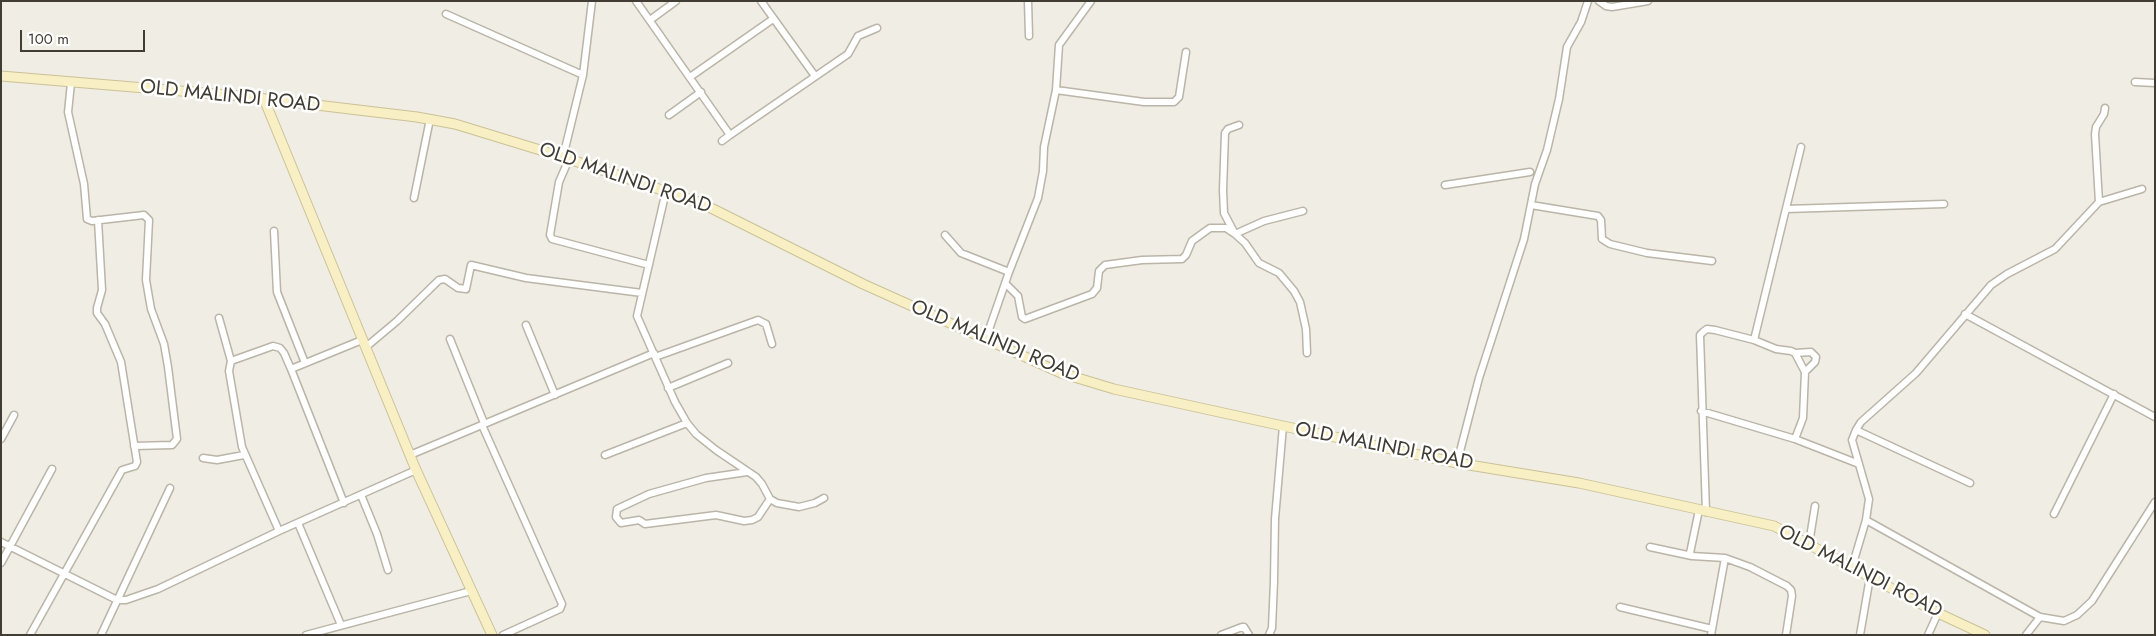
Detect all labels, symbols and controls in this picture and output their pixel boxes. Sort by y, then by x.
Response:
scale bar [22,20,148,52]
text: 100 m [28,28,69,50]
street label: OLD MALINDI ROAD [139,76,321,118]
street label: OLD MALINDI ROAD [536,138,714,220]
street label: OLD MALINDI ROAD [907,296,1083,388]
street label: OLD MALINDI ROAD [1293,418,1475,476]
street label: OLD MALINDI ROAD [1774,520,1946,624]

